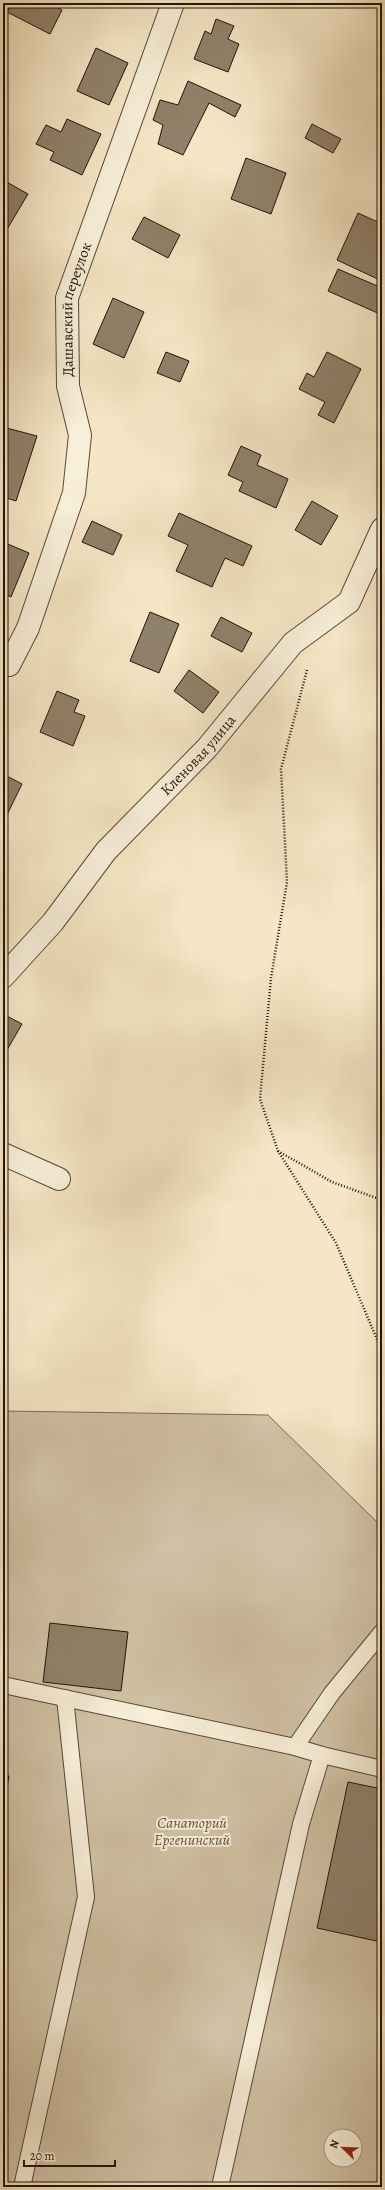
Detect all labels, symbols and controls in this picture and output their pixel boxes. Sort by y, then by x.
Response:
street label: Дашавский переулок [57,239,96,377]
street label: Кленовая улица [156,710,240,800]
park label: Санаторий Ергенинский [154,1813,230,1850]
north arrow [323,2128,363,2168]
text: N [326,2138,343,2151]
scale bar [24,2142,115,2168]
text: 20 m [30,2148,54,2164]

